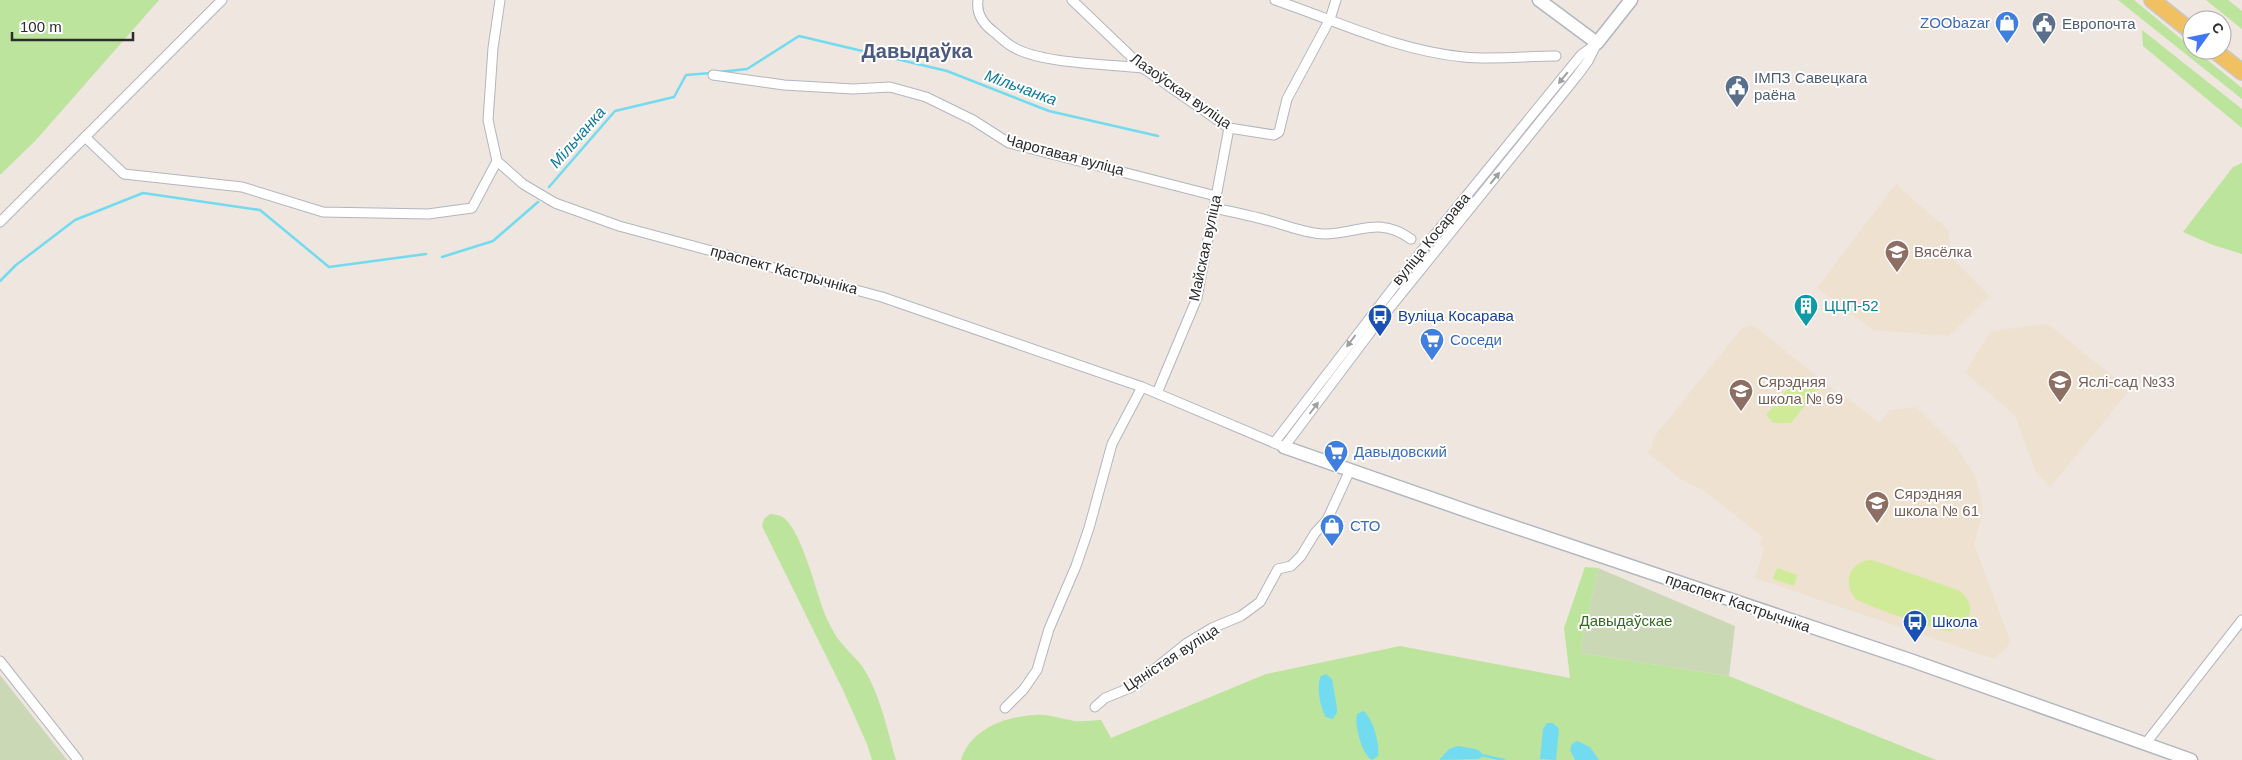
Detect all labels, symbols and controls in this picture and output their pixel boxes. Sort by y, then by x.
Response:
scale bar [12,10,134,42]
shop icon: ZOObazar [1994,10,2020,44]
north arrow [2182,10,2232,60]
public building icon: Европочта [2031,11,2057,45]
place label: ZOObazar [1920,14,1990,31]
place label: Европочта [2062,15,2136,32]
text: 100 m [20,18,62,35]
text: С [2208,19,2227,37]
district label: Давыдаўка [862,40,973,62]
street label: Лазоўская вуліца [1127,49,1236,132]
water label: Мільчанка [983,67,1059,108]
place label: ІМПЗ Савецкага раёна [1754,69,1868,103]
one-way arrow [1557,71,1568,84]
public building icon: ІМПЗ Савецкага раёна [1724,74,1750,108]
water label: Мільчанка [546,103,609,171]
street label: Чаротавая вуліца [1004,131,1127,179]
one-way arrow [1489,172,1500,185]
street label: вуліца Косарава [1388,189,1473,288]
street label: Майская вуліца [1185,193,1224,303]
school or university icon: Вясёлка [1884,239,1910,273]
street label: праспект Кастрычніка [709,242,860,298]
place label: Вясёлка [1914,243,1972,260]
building icon: ЦЦП-52 [1793,293,1819,327]
place label: ЦЦП-52 [1824,297,1879,314]
bus stop icon: Вуліца Косарава [1367,303,1393,337]
place label: Вуліца Косарава [1398,307,1515,324]
supermarket icon: Соседи [1419,327,1445,361]
place label: Соседи [1450,331,1502,348]
one-way arrow [1346,334,1357,347]
school or university icon: Яслі-сад №33 [2047,369,2073,403]
place label: Сярэдняя школа № 69 [1758,373,1843,407]
place label: Яслі-сад №33 [2078,373,2175,390]
school or university icon: Сярэдняя школа № 69 [1728,378,1754,412]
one-way arrow [1308,402,1319,415]
supermarket icon: Давыдовский [1323,439,1349,473]
place label: Давыдовский [1354,443,1447,460]
place label: Сярэдняя школа № 61 [1894,485,1979,519]
school or university icon: Сярэдняя школа № 61 [1864,490,1890,524]
shop icon: СТО [1319,513,1345,547]
place label: СТО [1350,517,1381,534]
street label: праспект Кастрычніка [1664,570,1813,635]
bus stop icon: Школа [1902,609,1928,643]
park label: Давыдаўскае [1580,612,1672,629]
place label: Школа [1932,613,1978,630]
street label: Цяністая вуліца [1120,620,1222,695]

